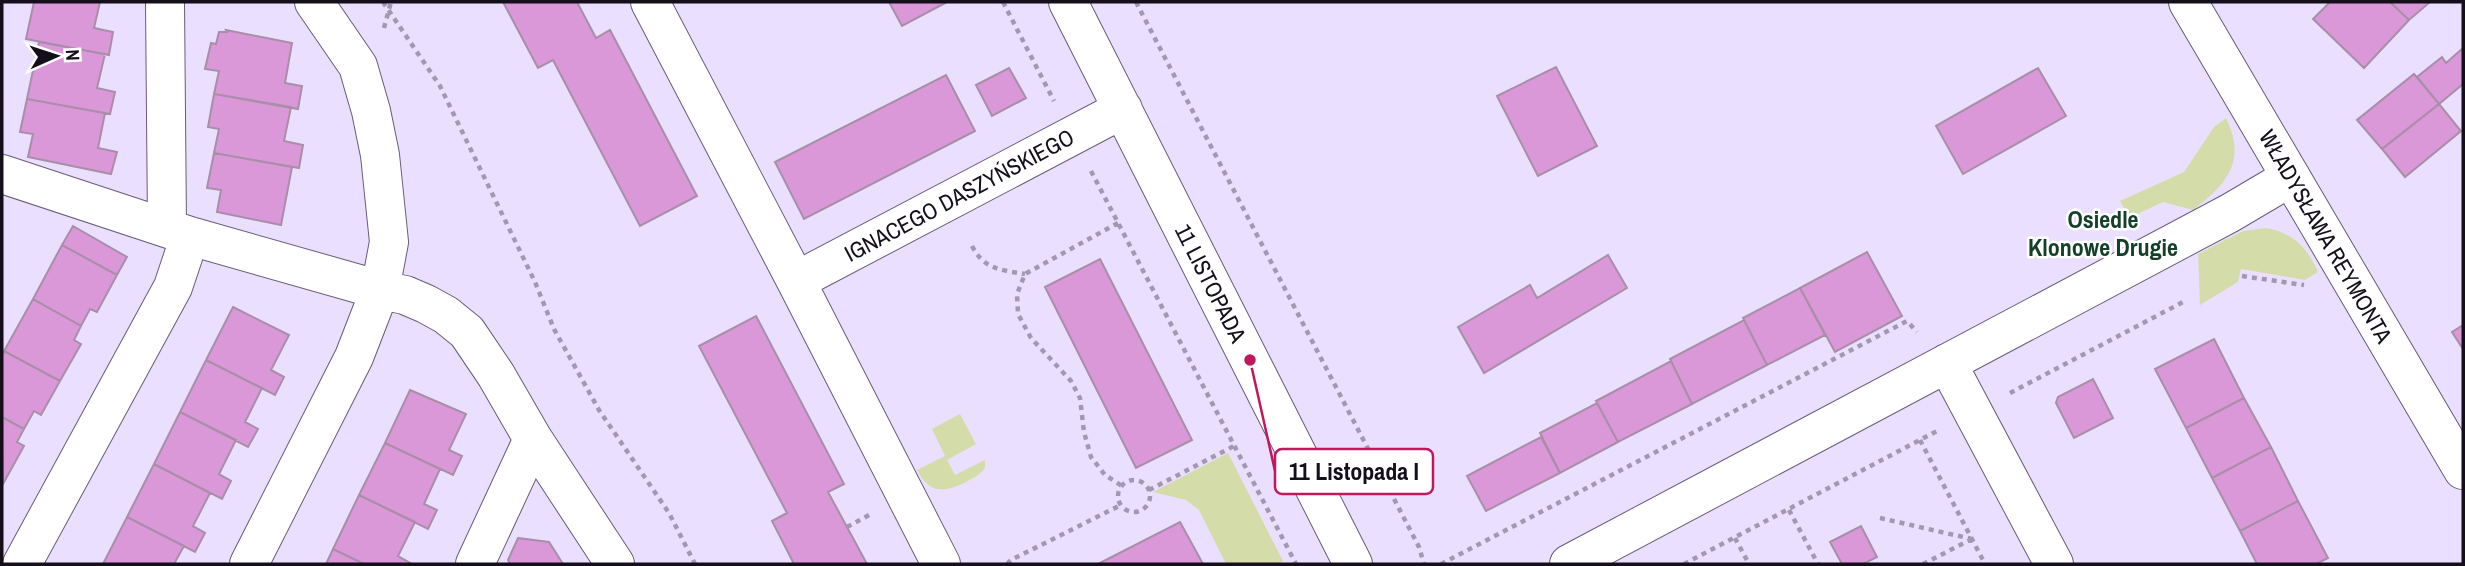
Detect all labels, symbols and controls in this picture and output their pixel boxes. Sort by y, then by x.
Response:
north arrow [21,21,91,91]
text: N [60,49,86,61]
street label: IGNACEGO DASZYŃSKIEGO [839,121,1079,269]
street label: WŁADYSŁAWA REYMONTA [2252,124,2400,349]
district label: Osiedle Klonowe Drugie [2028,203,2178,263]
street label: 11 LISTOPADA [1168,218,1254,348]
callout: 11 Listopada I [1275,449,1433,494]
text: 11 Listopada I [1289,455,1419,487]

